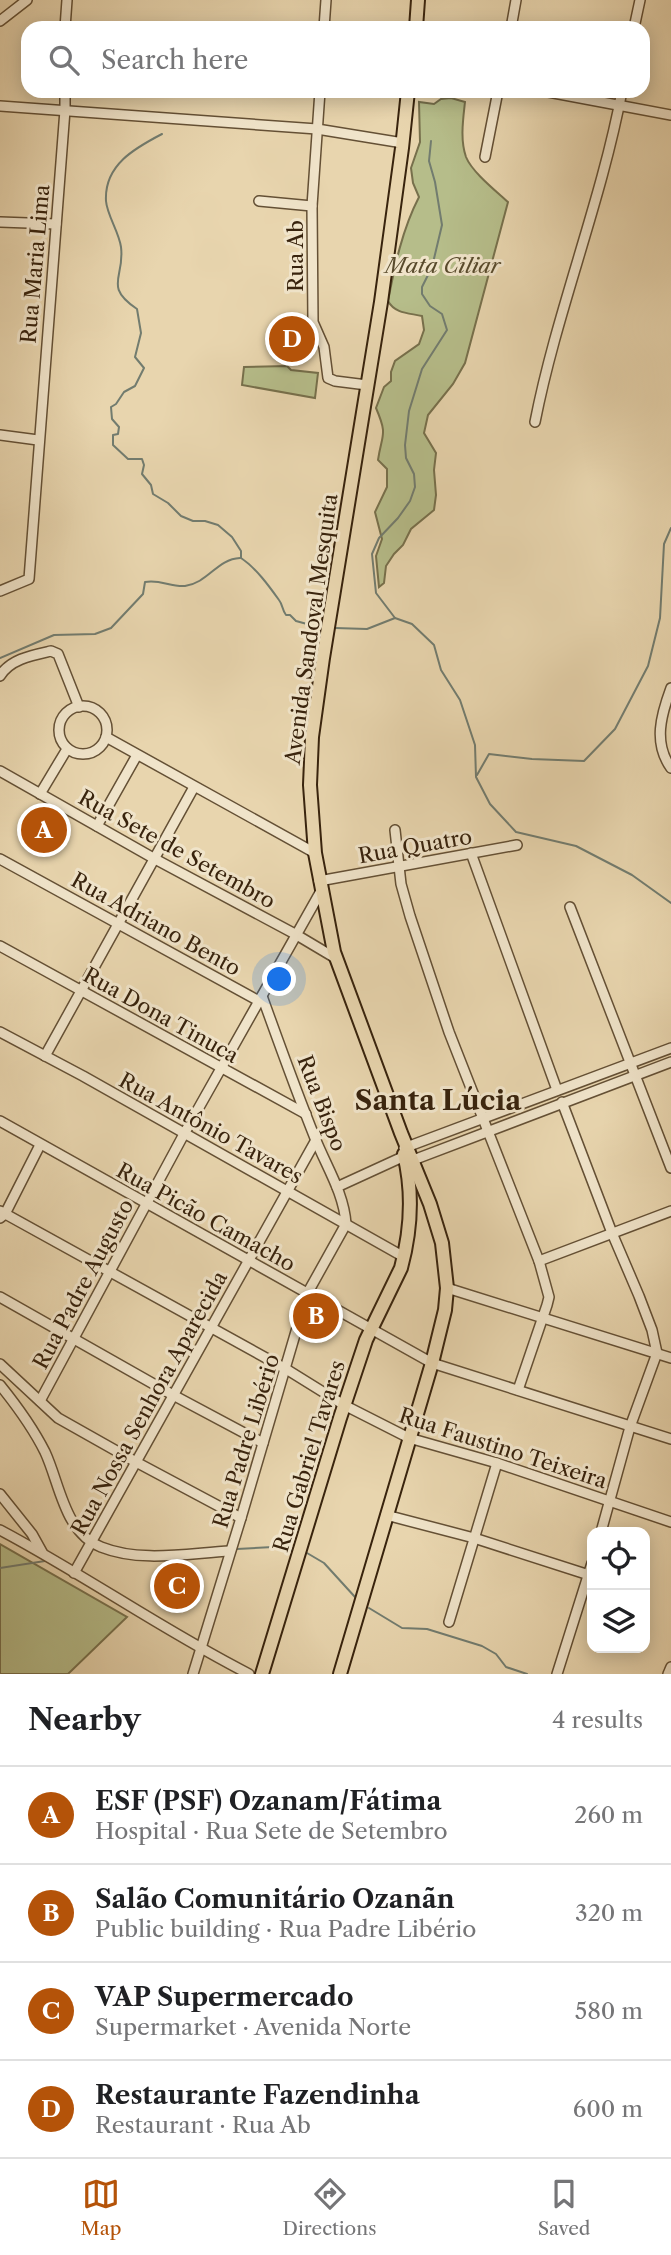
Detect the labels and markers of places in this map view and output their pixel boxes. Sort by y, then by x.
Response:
pin: D [269,313,315,365]
pin: A [21,804,67,856]
pin: B [293,1290,339,1342]
pin: C [154,1560,200,1612]

